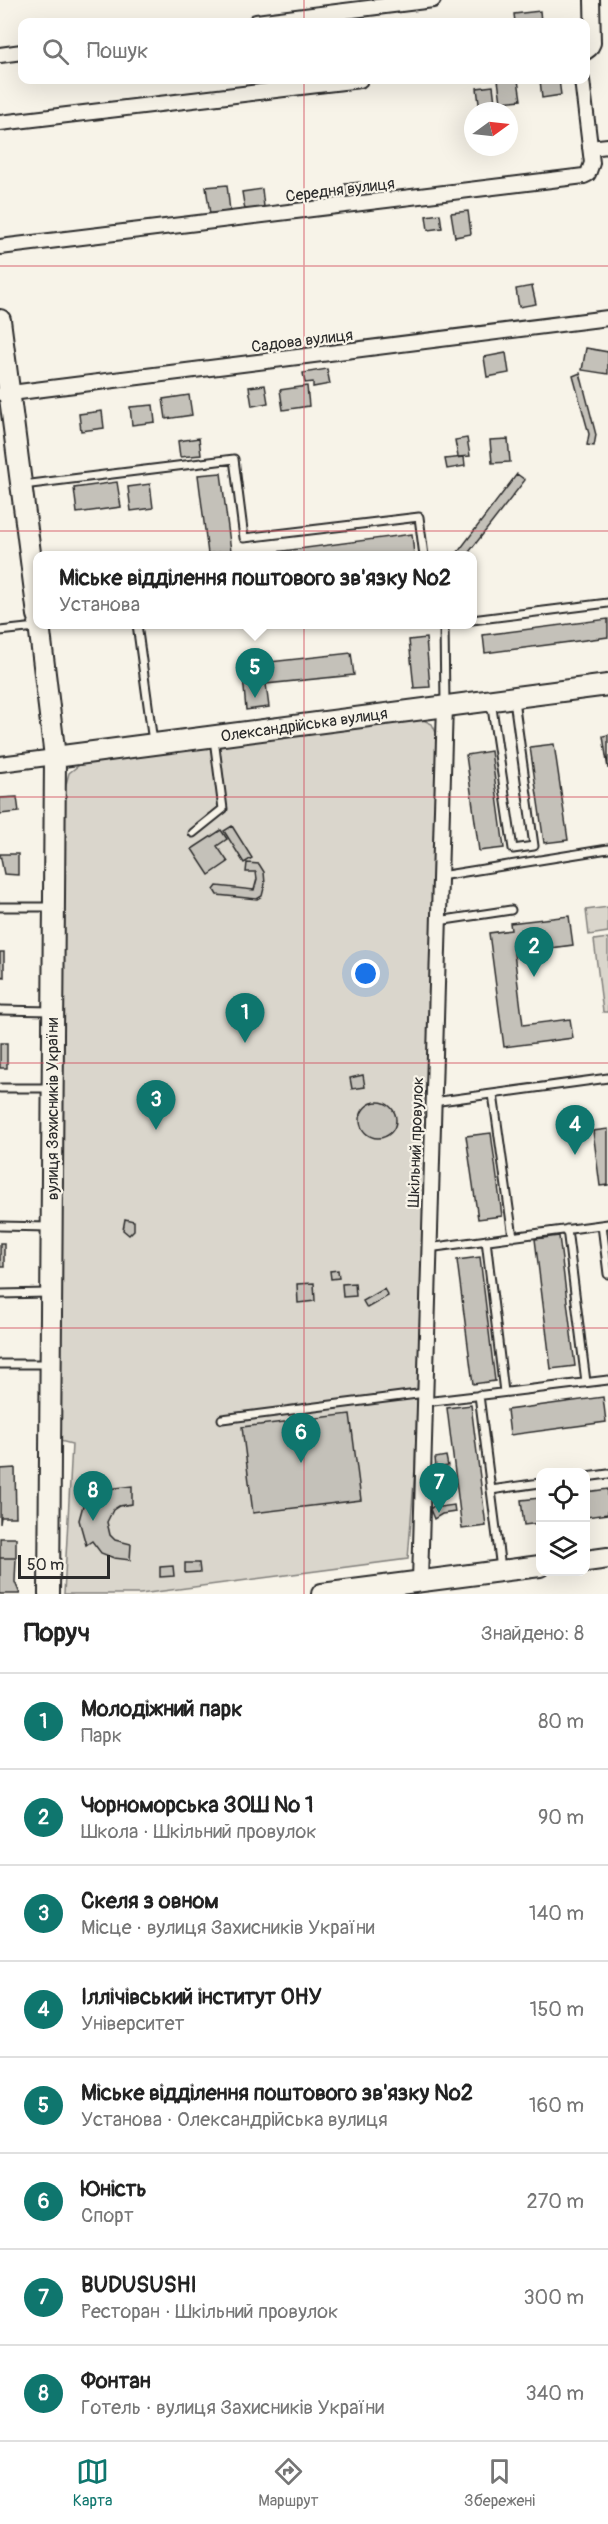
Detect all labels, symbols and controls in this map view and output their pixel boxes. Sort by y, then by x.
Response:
search box [18,18,590,84]
icon: search [39,35,72,68]
text: Пошук [87,37,148,65]
north arrow [464,102,518,156]
street label: Середня вулиця [285,173,396,207]
street label: Садова вулиця [250,325,354,357]
popup [33,551,477,629]
text: Міське відділення поштового зв'язку №2 [59,564,451,592]
text: Установа [59,592,140,617]
pin: 5 [236,648,274,698]
street label: Олександрійська вулиця [219,703,389,747]
pin: 2 [514,928,554,977]
your location [351,959,380,988]
pin: 1 [226,994,264,1043]
street label: вулиця Захисників України [43,1018,63,1200]
street label: Шкільний провулок [404,1076,428,1208]
pin: 3 [136,1080,176,1130]
pin: 4 [556,1106,594,1155]
pin: 6 [282,1414,320,1463]
pin: 7 [420,1464,458,1513]
map controls [536,1468,590,1576]
button: locate [536,1468,590,1522]
pin: 8 [74,1472,112,1521]
button: layers [536,1522,590,1576]
scale bar [18,1552,110,1580]
text: 50 m [27,1555,64,1575]
text: Поруч [24,1617,90,1649]
text: Знайдено: 8 [481,1621,584,1646]
text: Молодіжний парк [81,1695,243,1723]
text: 1 [40,1709,47,1734]
text: 80 m [538,1709,584,1734]
text: Парк [81,1723,122,1748]
text: Чорноморська ЗОШ № 1 [81,1791,314,1819]
text: 2 [38,1805,49,1830]
text: 90 m [538,1805,584,1830]
text: Школа · Шкільний провулок [81,1819,316,1844]
text: Скеля з овном [81,1887,219,1915]
text: 3 [38,1901,49,1926]
text: 140 m [529,1901,584,1926]
text: Місце · вулиця Захисників України [81,1915,375,1940]
text: Іллічівський інститут ОНУ [81,1983,322,2011]
text: 4 [38,1997,49,2022]
text: 150 m [530,1997,584,2022]
text: Університет [81,2011,185,2036]
text: Міське відділення поштового зв'язку №2 [81,2079,473,2107]
text: 5 [38,2093,49,2118]
text: 160 m [529,2093,584,2118]
text: Установа · Олександрійська вулиця [81,2107,388,2132]
text: Юність [81,2175,147,2203]
text: 6 [38,2189,49,2214]
text: 270 m [526,2189,584,2214]
text: Спорт [81,2203,134,2228]
text: BUDUSUSHI [81,2271,197,2299]
text: 7 [38,2285,49,2310]
text: 300 m [523,2285,584,2310]
text: Ресторан · Шкільний провулок [81,2299,338,2324]
text: Фонтан [81,2367,151,2395]
text: 8 [38,2381,49,2406]
text: 340 m [525,2381,584,2406]
text: Готель · вулиця Захисників України [81,2395,384,2420]
tab: Карта [73,2455,112,2511]
tab: Маршрут [258,2455,318,2511]
tab: Збережені [464,2455,535,2511]

